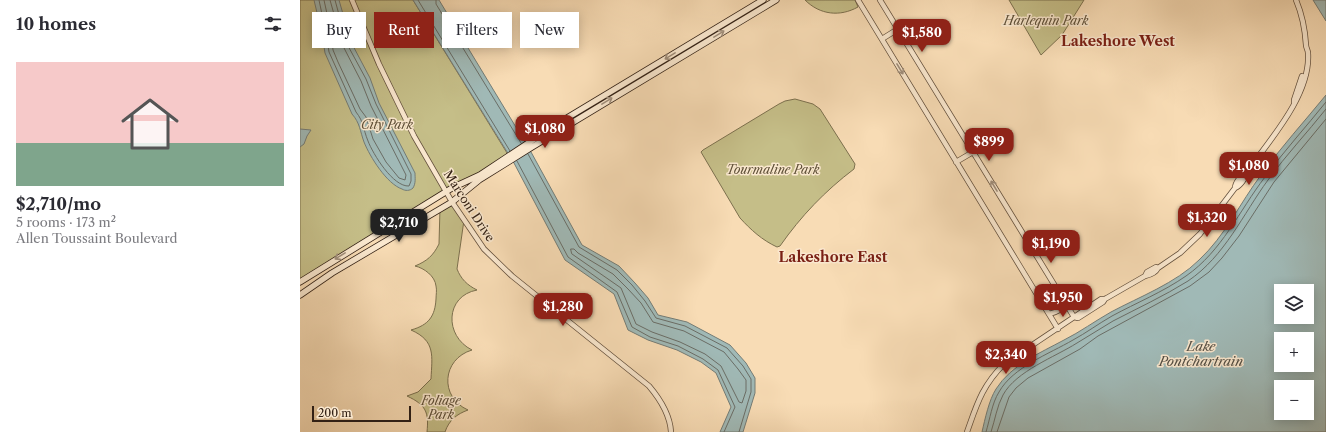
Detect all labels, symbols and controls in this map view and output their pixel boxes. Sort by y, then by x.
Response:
chip: Buy [312,12,366,48]
chip: Rent [374,12,434,48]
chip: Filters [442,12,512,48]
chip: New [520,12,579,48]
icon: filters [262,13,284,35]
park label: Harlequin Park [1002,13,1089,28]
text: 10 homes [16,14,96,34]
pin: $1,580 [889,19,955,53]
text: $1,580 [902,24,942,40]
one-way arrow [713,30,725,38]
district label: Lakeshore West [1061,32,1175,50]
one-way arrow [664,53,676,61]
one-way arrow [897,63,905,75]
icon: home [114,88,186,160]
one-way arrow [601,97,613,105]
pin: $1,080 [512,115,578,149]
park label: City Park [361,117,414,132]
text: $1,080 [524,120,566,136]
pin: $899 [965,128,1013,162]
text: $899 [974,133,1004,149]
pin: $1,080 [1216,152,1282,186]
text: $1,080 [1228,157,1270,173]
park label: Tourmaline Park [726,162,820,177]
street label: Marconi Drive [441,167,498,245]
one-way arrow [990,181,998,192]
text: $2,710/mo [16,194,101,214]
pin: $1,320 [1174,204,1240,238]
pin: $2,710 [366,209,432,243]
text: $1,320 [1187,209,1227,225]
text: 5 rooms · 173 m² [16,214,116,230]
text: $2,710 [379,214,419,230]
text: Allen Toussaint Boulevard [16,230,177,246]
pin: $1,190 [1018,230,1084,264]
text: $1,190 [1032,235,1070,251]
district label: Lakeshore East [779,248,888,266]
one-way arrow [334,253,346,261]
pin: $1,950 [1030,284,1096,318]
map controls [1274,284,1314,420]
button: layers [1274,284,1314,324]
text: $1,950 [1043,289,1083,305]
pin: $1,280 [530,293,596,327]
text: $1,280 [543,298,583,314]
button: + [1274,332,1314,372]
water label: Lake Pontchartrain [1158,338,1243,369]
pin: $2,340 [973,341,1039,375]
text: $2,340 [985,346,1027,362]
button: − [1274,380,1314,420]
park label: Foliage Park [420,393,462,422]
scale bar [312,404,411,423]
text: 200 m [318,406,351,420]

